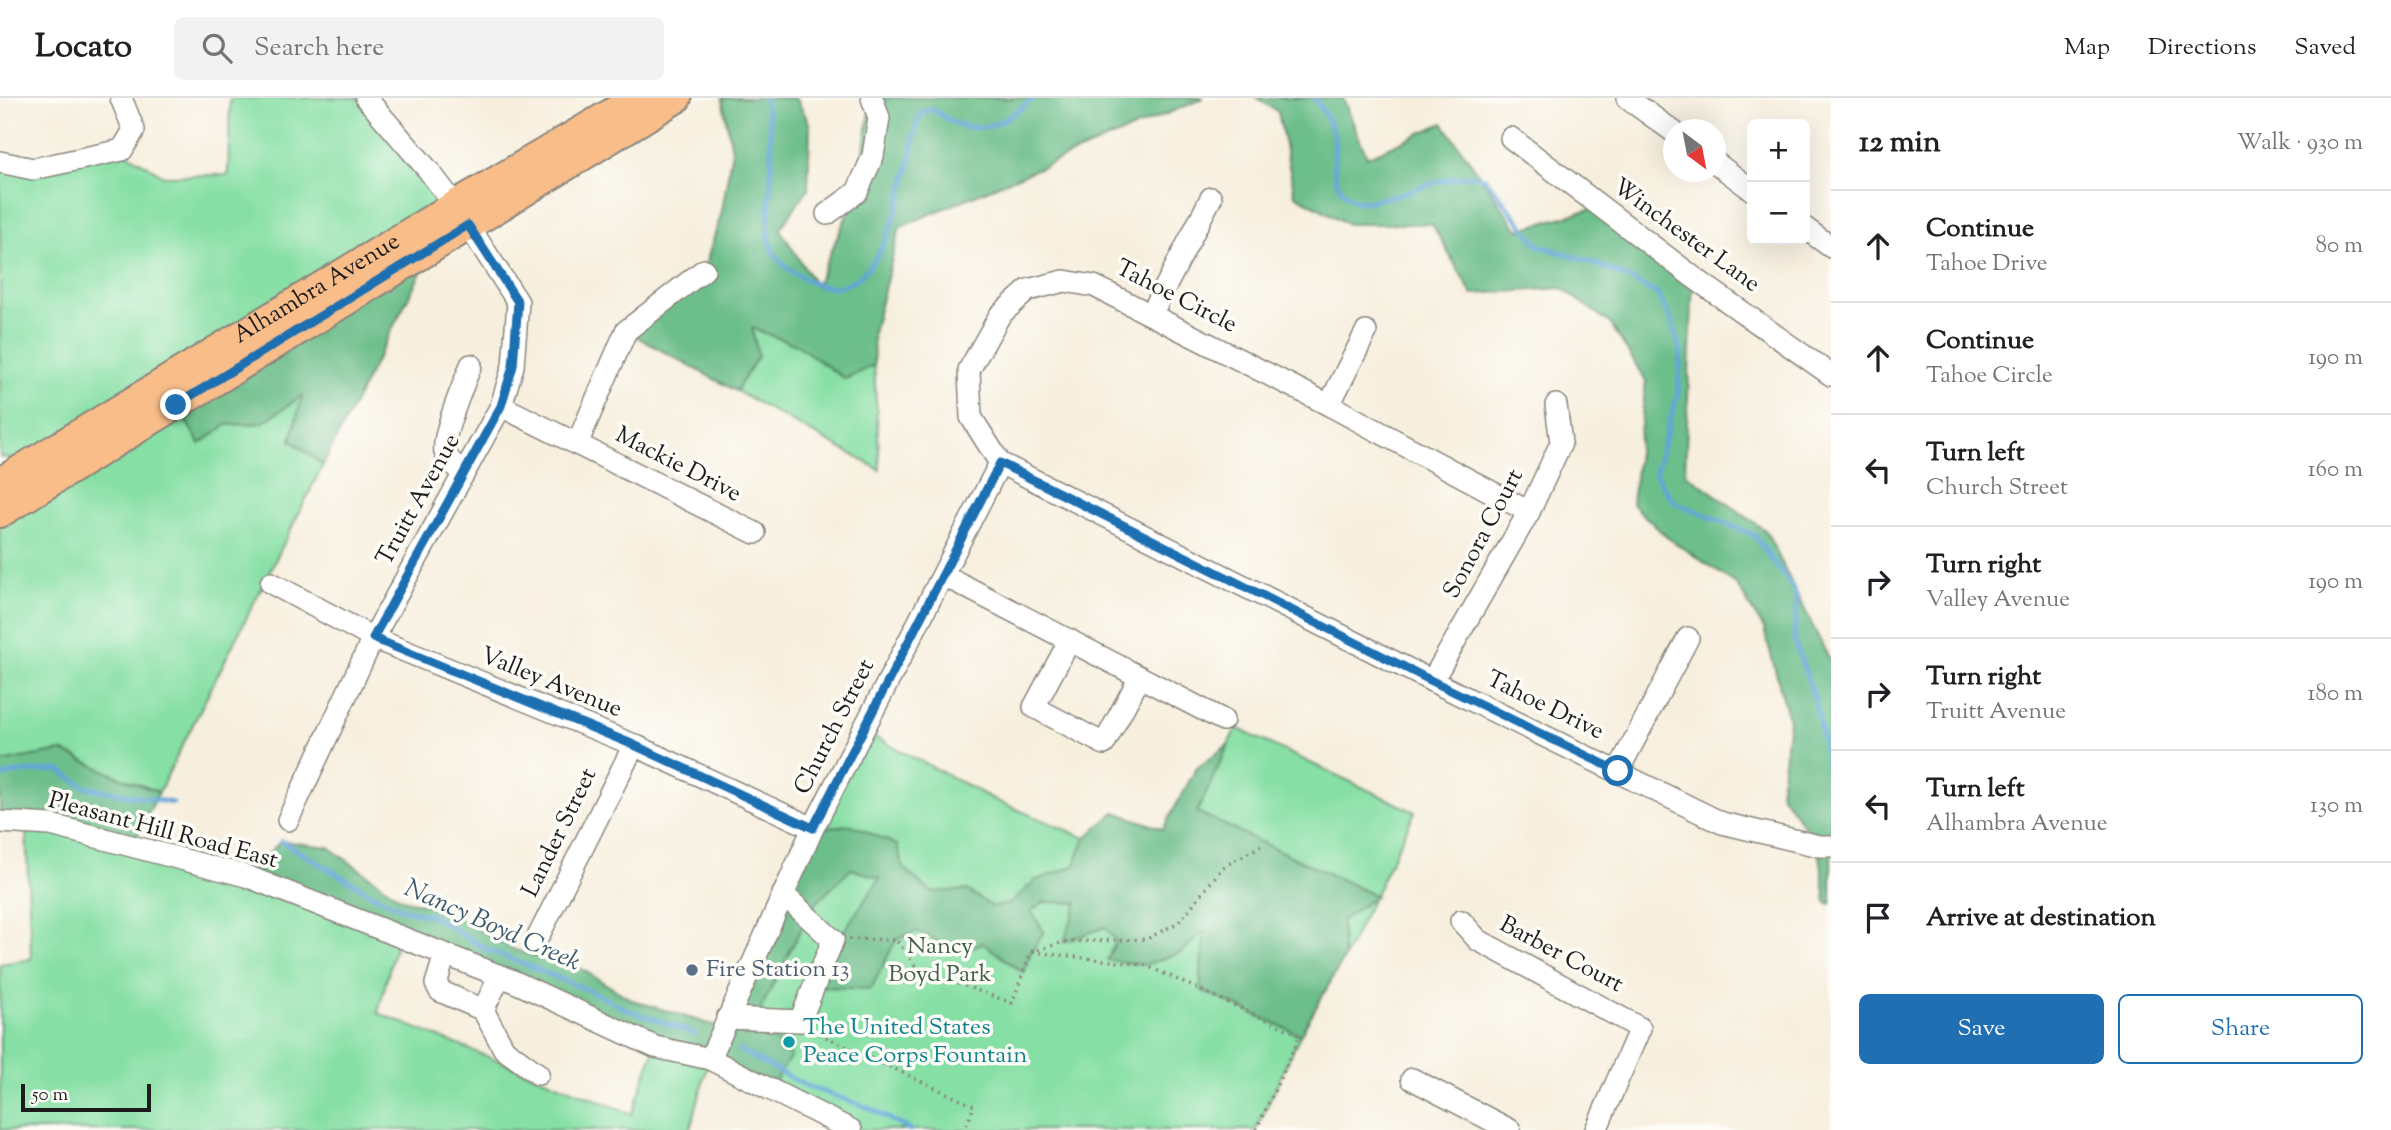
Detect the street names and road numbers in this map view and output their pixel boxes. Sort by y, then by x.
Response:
street label: Winchester Lane [1605,171,1767,301]
street label: Alhambra Avenue [227,225,407,353]
street label: Tahoe Circle [1109,252,1243,342]
street label: Mackie Drive [609,419,747,511]
street label: Truitt Avenue [369,428,469,572]
street label: Sonora Court [1436,463,1532,605]
street label: Valley Avenue [475,639,627,727]
street label: Church Street [786,653,884,801]
street label: Tahoe Drive [1481,663,1609,749]
street label: Lander Street [514,763,606,903]
street label: Pleasant Hill Road East [44,784,282,878]
street label: Barber Court [1493,908,1629,1002]

